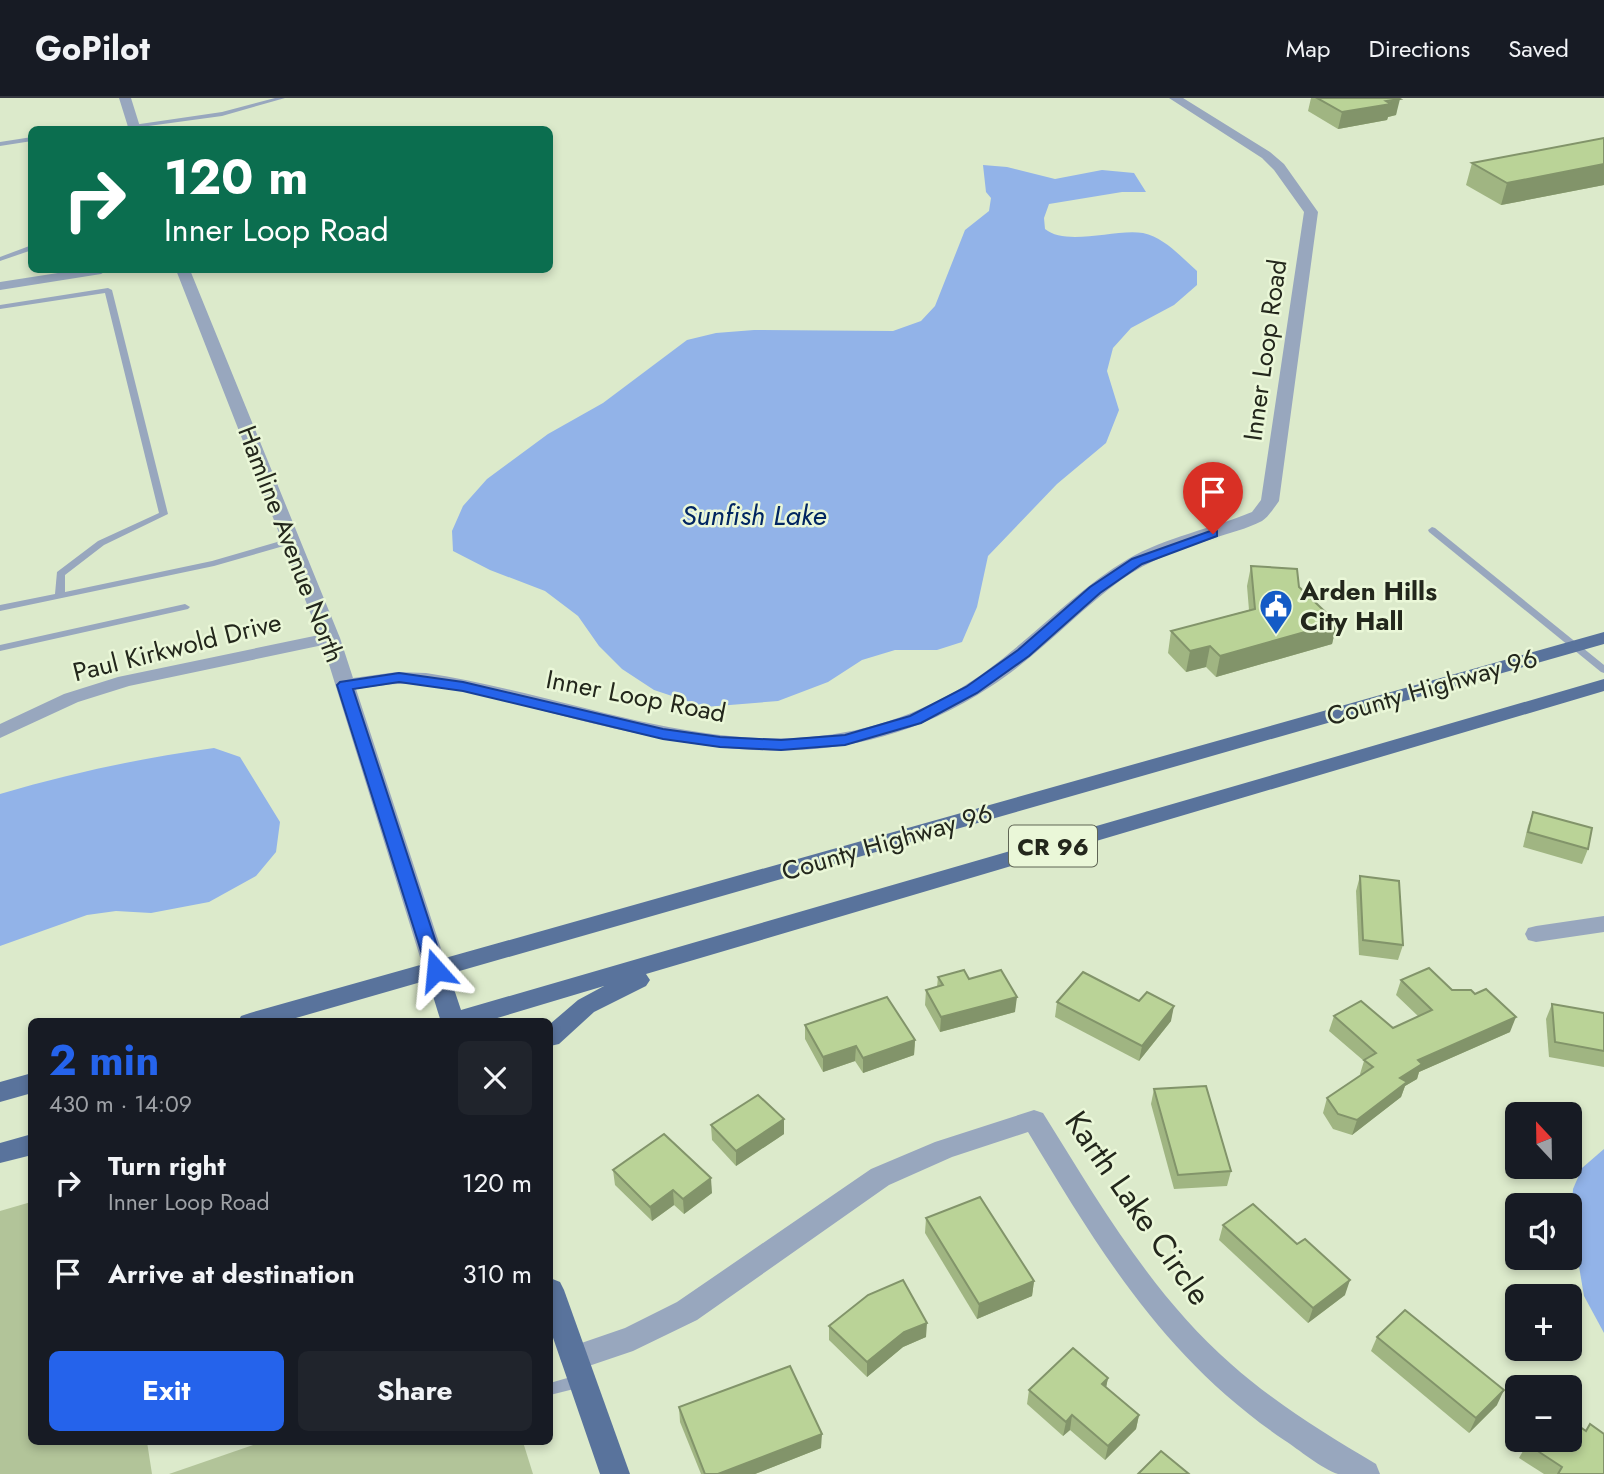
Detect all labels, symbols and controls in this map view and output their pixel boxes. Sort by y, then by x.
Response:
text: GoPilot [35,25,150,72]
text: Map [1286,31,1331,66]
text: Directions [1369,31,1470,66]
text: Saved [1508,31,1569,66]
text: 120 m [164,142,308,212]
icon: right [49,154,140,245]
text: Inner Loop Road [164,207,389,253]
street label: Inner Loop Road [1233,257,1297,443]
street label: Hamline Avenue North [228,420,354,668]
pin [1183,462,1243,534]
icon: arrive [1194,473,1232,511]
water label: Sunfish Lake [681,495,827,536]
place label: Arden Hills City Hall [1299,572,1437,640]
public building icon: Arden Hills City Hall [1257,587,1295,636]
street label: Paul Kirkwold Drive [69,603,285,691]
street label: County Highway 96 [1322,639,1542,735]
street label: Inner Loop Road [543,660,729,732]
street label: County Highway 96 [777,794,997,890]
road number: CR 96 [1009,826,1097,866]
position arrow [399,933,473,1007]
text: 2 min [49,1030,159,1091]
button: close [458,1041,532,1115]
text: 430 m · 14:09 [49,1087,192,1121]
street label: Karth Lake Circle [1054,1101,1222,1315]
north arrow [1505,1102,1582,1180]
map controls [1505,1102,1582,1452]
text: Turn right [108,1147,226,1185]
icon: right [49,1164,87,1202]
text: 120 m [462,1164,532,1202]
text: Inner Loop Road [108,1185,270,1219]
button: sound [1505,1193,1582,1270]
icon: arrive [49,1255,87,1293]
text: Arrive at destination [108,1255,355,1293]
text: 310 m [462,1255,532,1293]
button: + [1505,1284,1582,1361]
button: Exit [49,1351,284,1431]
button: Share [298,1351,532,1431]
button: − [1505,1375,1582,1452]

